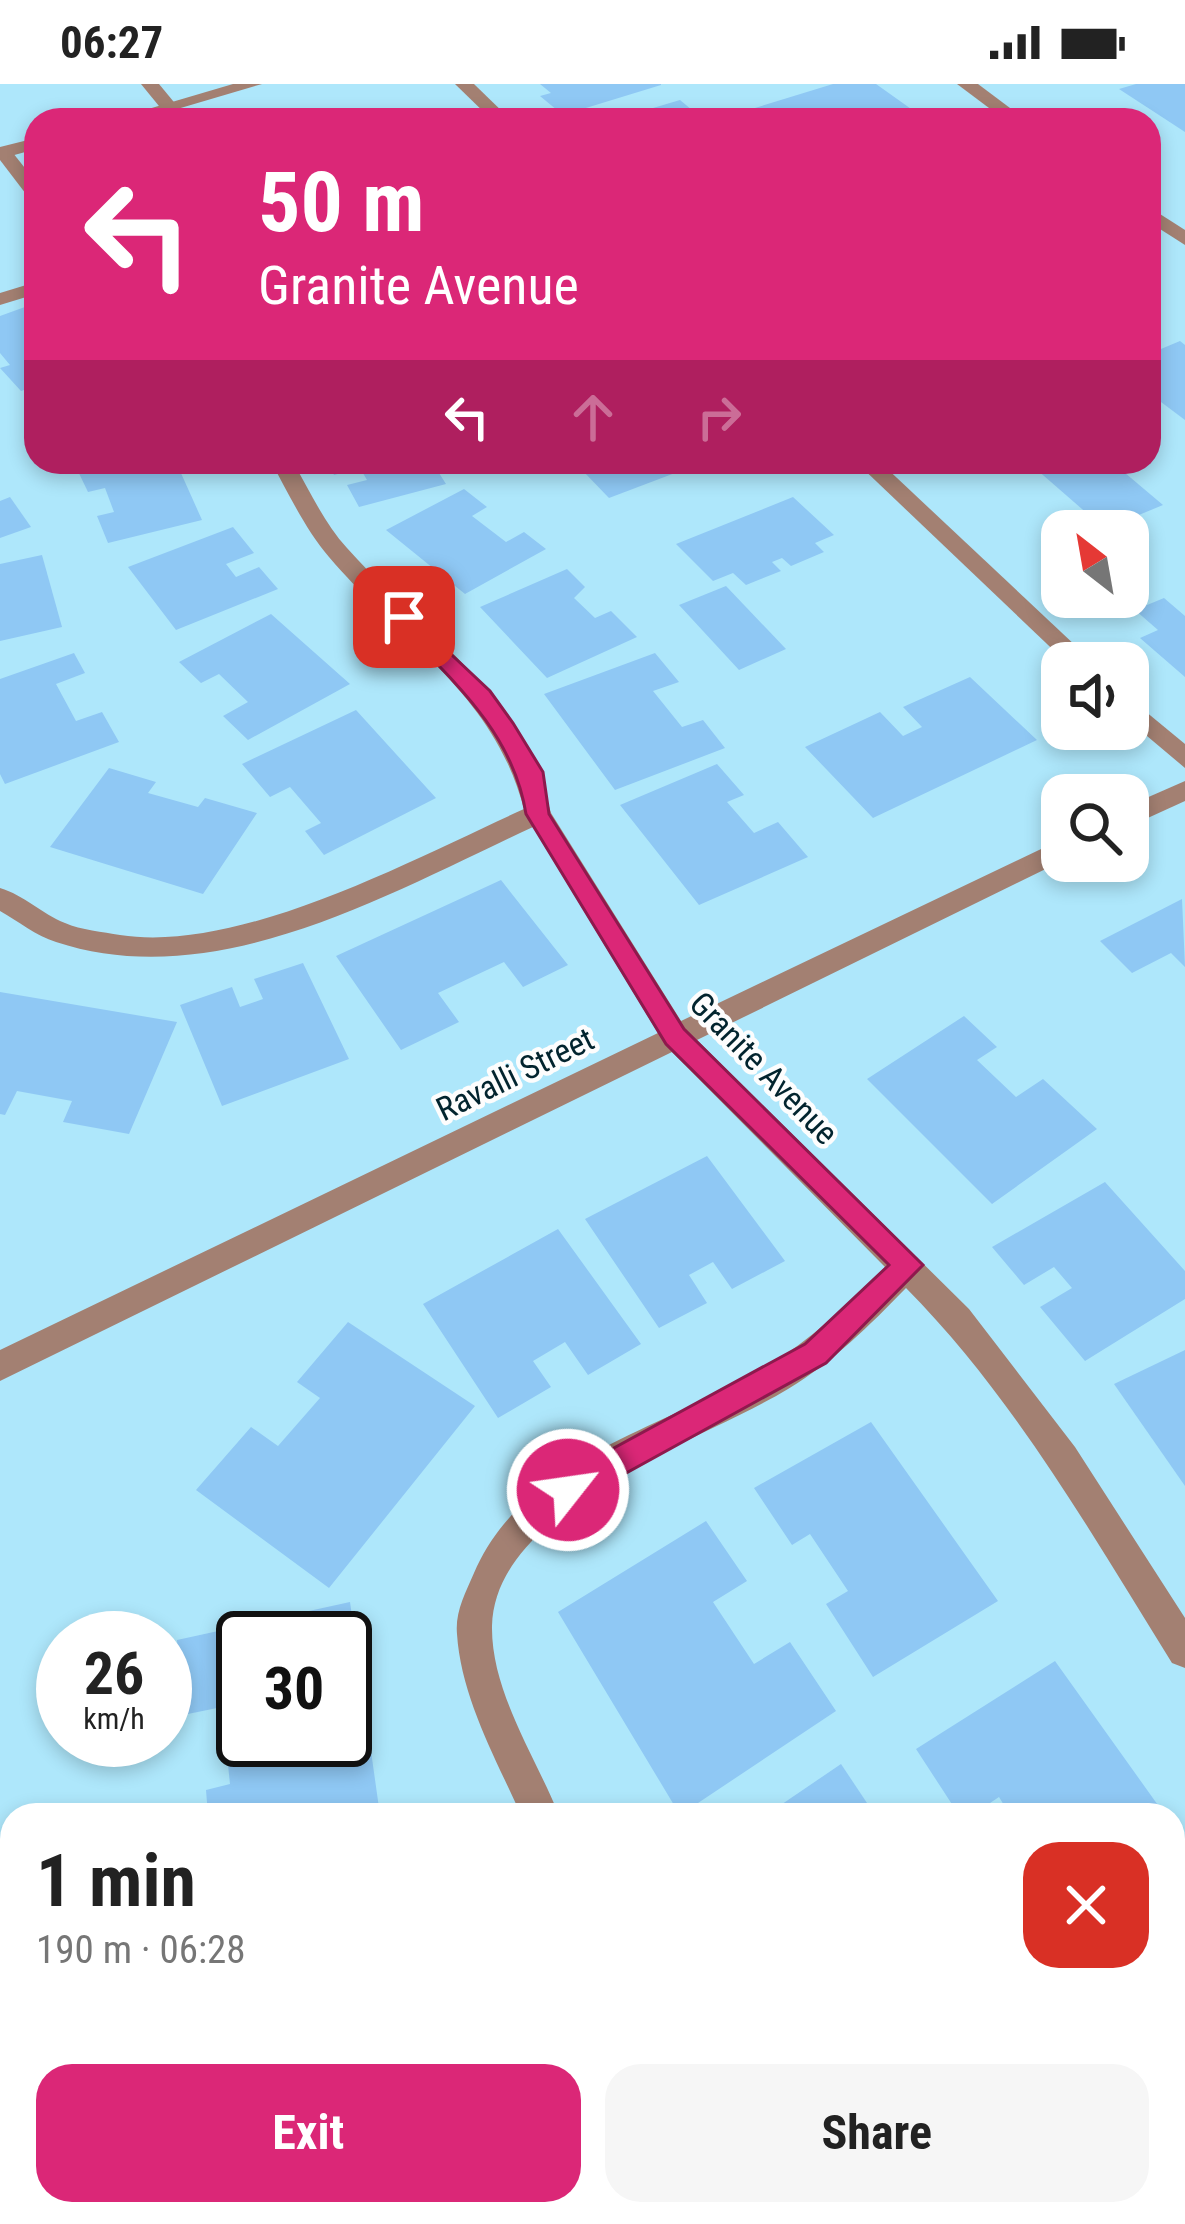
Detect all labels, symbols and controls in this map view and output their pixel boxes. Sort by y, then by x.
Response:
text: 06:27 [60,16,163,69]
text: 50 m [258,153,425,252]
icon: left [60,156,216,312]
text: Granite Avenue [258,254,579,317]
icon: left [434,384,500,450]
icon: ahead [560,384,626,450]
icon: right [686,384,752,450]
north arrow [1041,510,1149,618]
map controls [1041,510,1149,882]
pin [353,566,455,668]
icon: arrive [371,584,437,650]
button: sound [1041,642,1149,750]
button: search [1041,774,1149,882]
street label: Granite Avenue [682,984,846,1152]
street label: Ravalli Street [430,1019,600,1129]
position arrow [505,1427,631,1553]
speed limit sign: 30 [216,1611,372,1767]
text: 26 [84,1638,144,1709]
text: km/h [83,1701,145,1736]
text: 1 min [36,1839,196,1924]
button: close [1023,1842,1149,1968]
text: 190 m · 06:28 [36,1927,246,1973]
button: Exit [36,2064,581,2202]
button: Share [605,2064,1149,2202]

